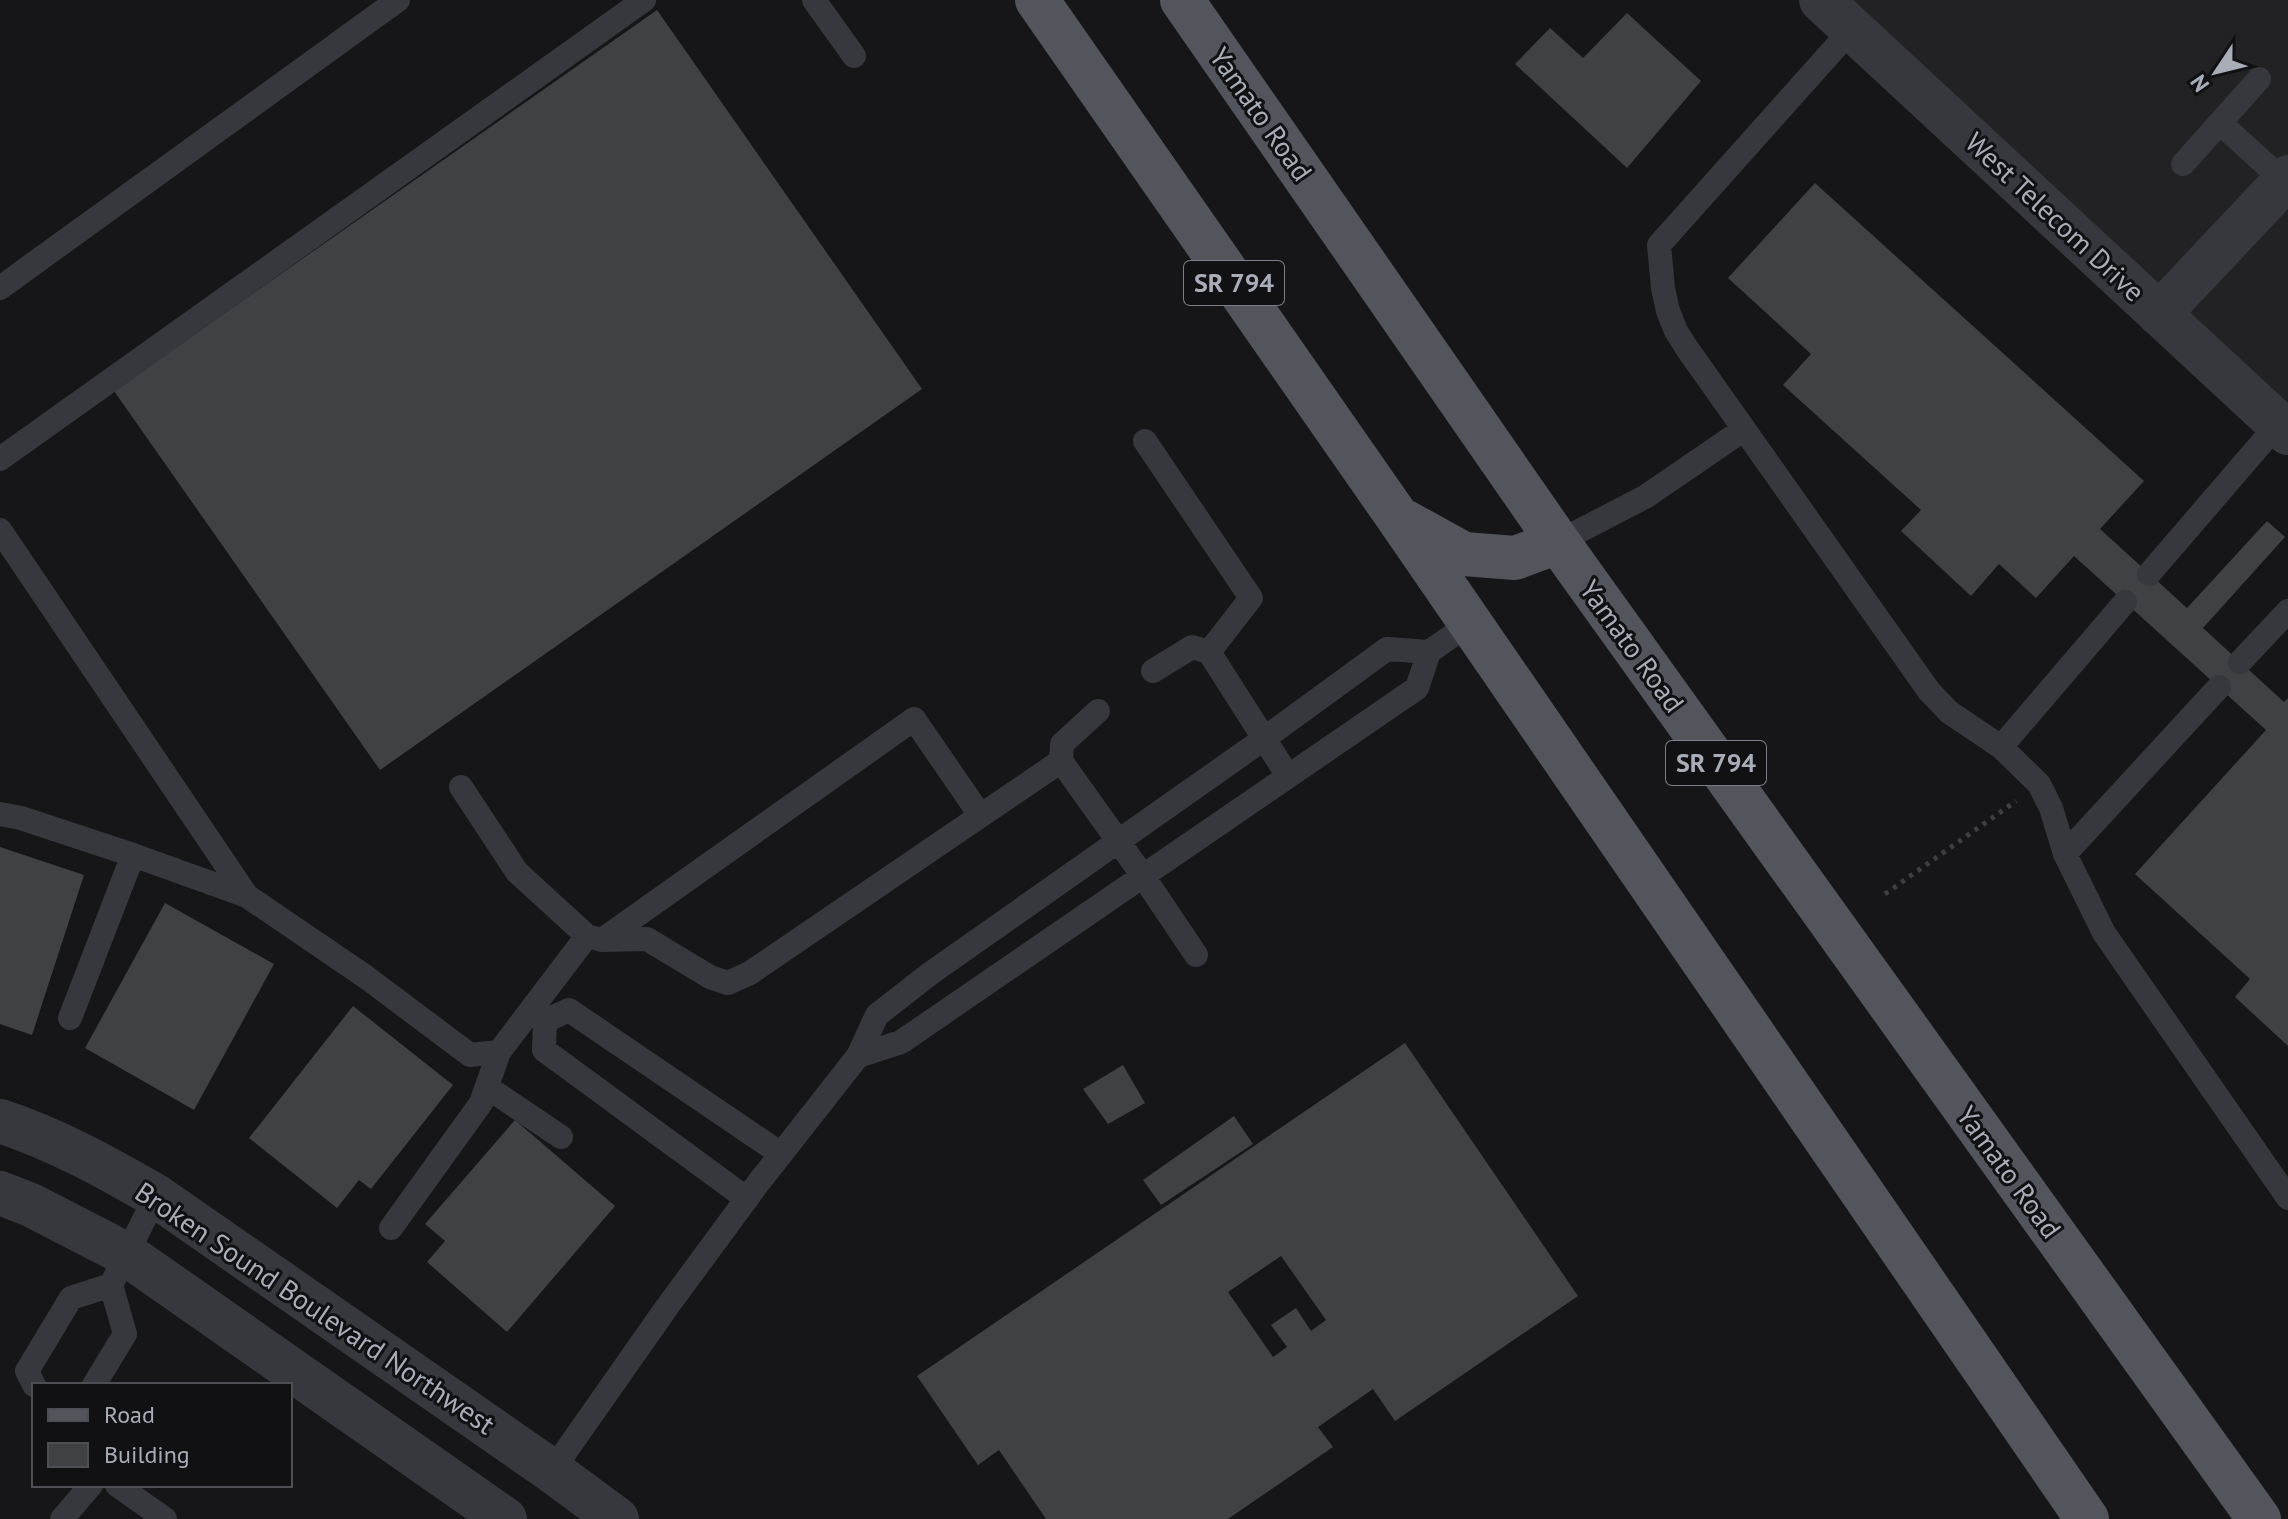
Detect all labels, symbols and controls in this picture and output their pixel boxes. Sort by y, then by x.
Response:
north arrow [2176,32,2256,112]
street label: Yamato Road [1202,40,1321,188]
text: N [2184,70,2215,97]
street label: West Telecom Drive [1958,124,2153,309]
road number: SR 794 [1184,261,1284,305]
street label: Yamato Road [1572,572,1693,719]
road number: SR 794 [1666,741,1766,785]
street label: Yamato Road [1949,1098,2070,1245]
street label: Broken Sound Boulevard Northwest [128,1173,503,1442]
legend [32,1383,292,1487]
text: Road [104,1399,155,1430]
text: Building [104,1439,190,1470]

